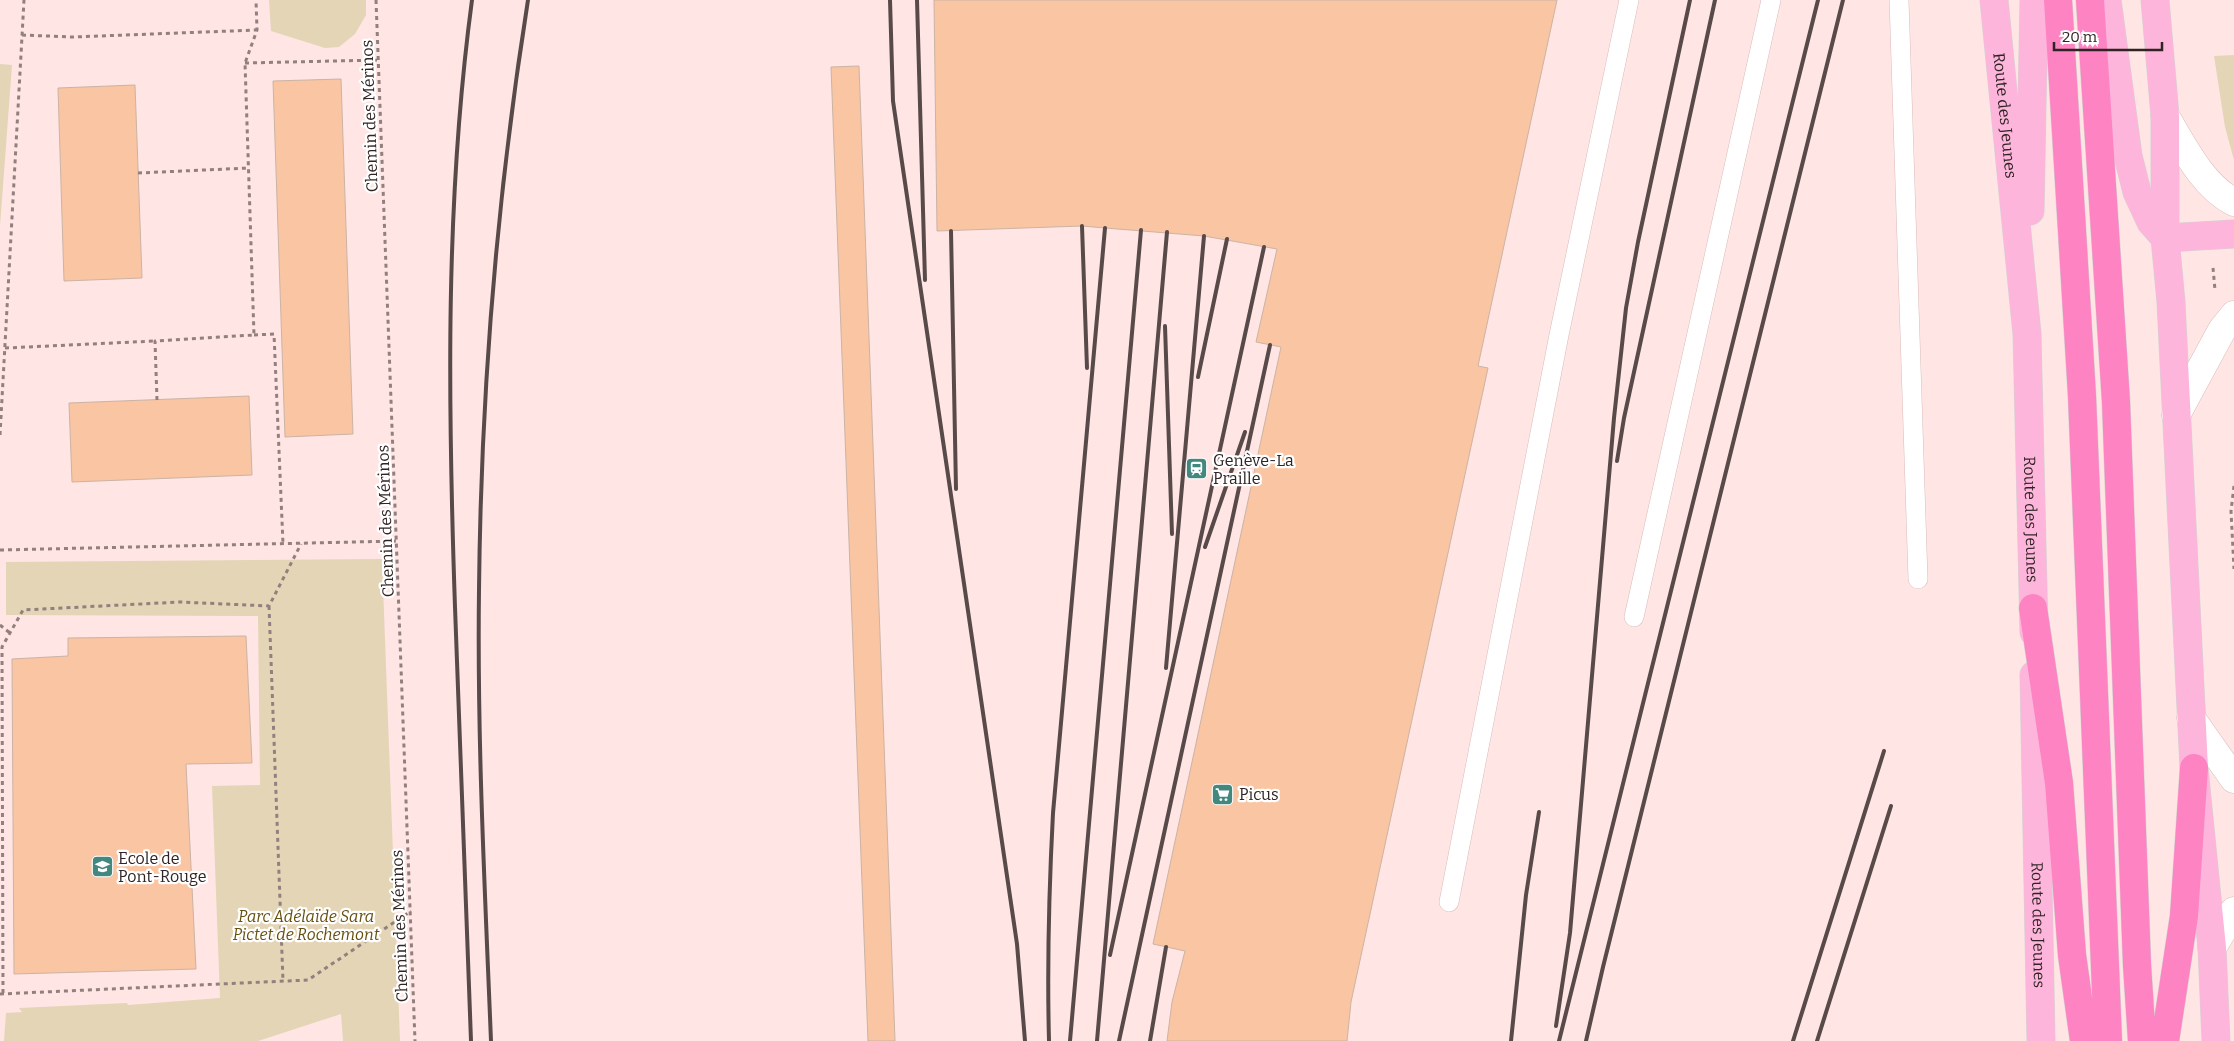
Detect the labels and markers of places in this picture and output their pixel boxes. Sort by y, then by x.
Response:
place label: Genève-La Praille [1213,451,1294,488]
station icon: Genève-La Praille [1185,457,1209,481]
supermarket icon: Picus [1211,782,1235,806]
place label: Picus [1239,785,1279,804]
place label: Ecole de Pont-Rouge [118,849,207,886]
school or university icon: Ecole de Pont-Rouge [90,855,114,879]

